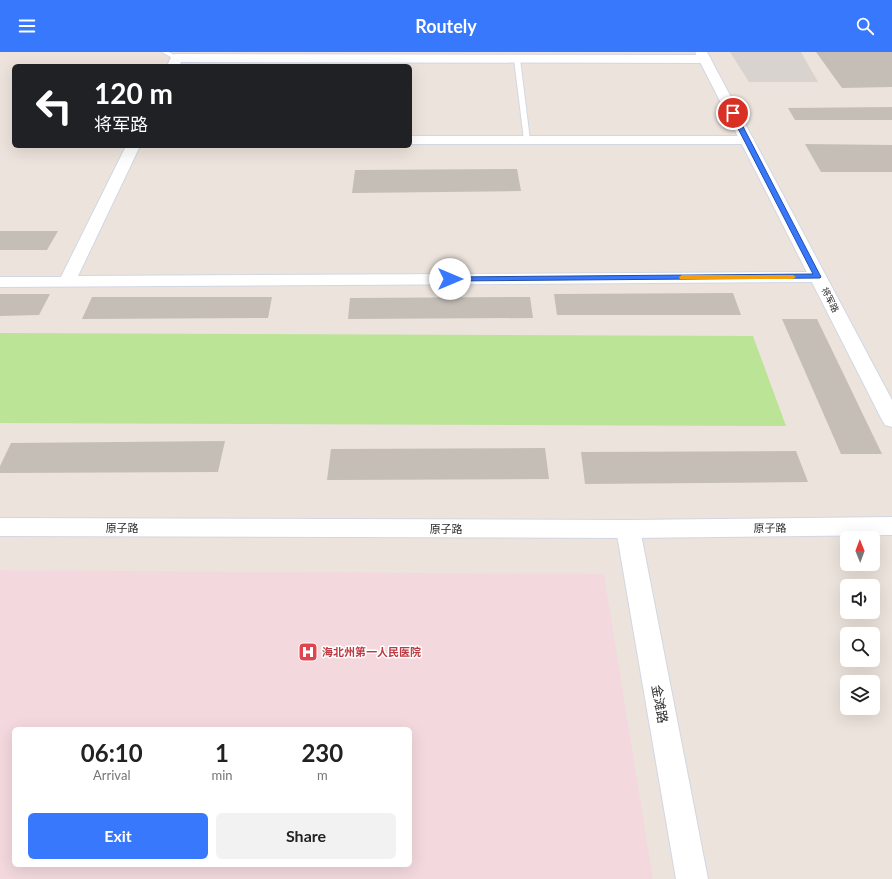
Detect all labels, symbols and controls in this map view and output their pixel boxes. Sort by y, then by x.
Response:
icon: menu [16,15,38,37]
text: Routely [415,15,477,37]
icon: search [854,15,876,37]
text: 120 m [94,76,173,110]
icon: left [28,80,80,132]
pin [716,96,750,130]
icon: arrive [722,102,744,124]
text: 将军路 [94,113,148,135]
position arrow [429,258,471,300]
street label: 将军路 [819,285,841,314]
street label: 原子路 [106,521,139,534]
street label: 原子路 [753,521,787,534]
street label: 原子路 [430,522,463,535]
north arrow [840,531,880,571]
map controls [840,531,880,715]
button: sound [840,579,880,619]
button: search [840,627,880,667]
hospital icon: 海北州第一人民医院 [297,641,319,663]
place label: 海北州第一人民医院 [322,645,421,658]
button: layers [840,675,880,715]
street label: 金滩路 [649,683,671,725]
text: 06:10 [81,738,143,767]
text: 1 [215,738,229,767]
text: 230 [301,738,343,767]
text: Arrival [93,767,130,783]
text: min [212,767,233,783]
text: m [317,767,328,783]
button: Exit [28,813,208,859]
button: Share [216,813,396,859]

